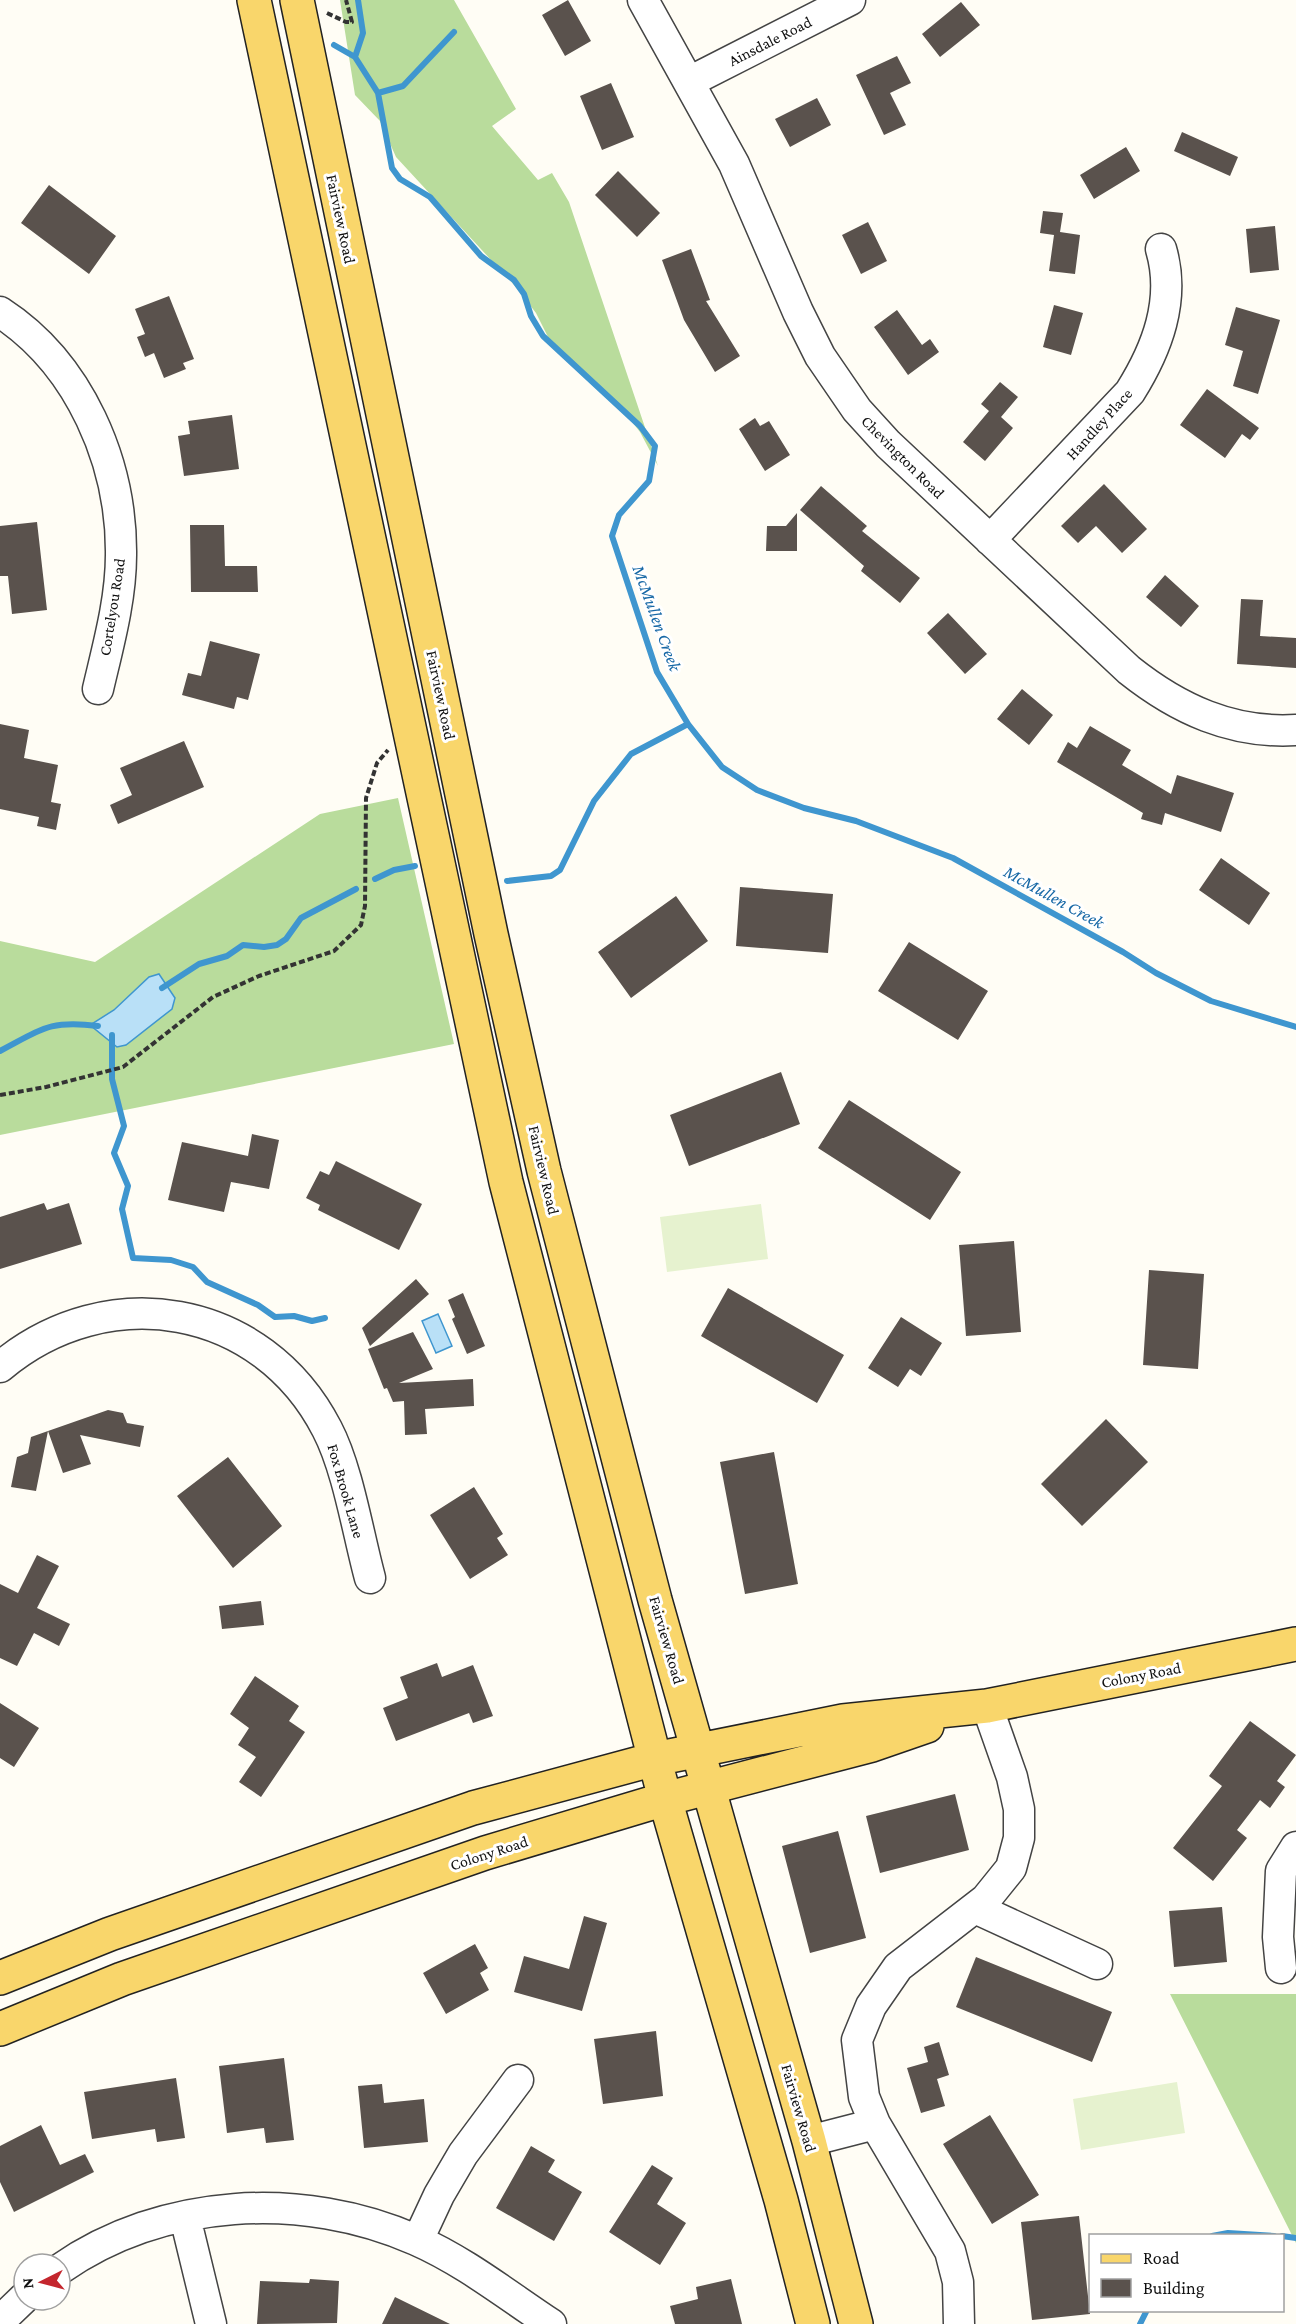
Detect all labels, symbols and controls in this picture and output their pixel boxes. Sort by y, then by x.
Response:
street label: Ainsdale Road [726,13,815,69]
street label: Fairview Road [323,173,359,266]
street label: Handley Place [1063,385,1136,464]
street label: Chevington Road [857,412,948,503]
street label: Cortelyou Road [96,556,129,657]
water label: McMullen Creek [628,561,686,675]
street label: Fairview Road [423,649,459,742]
water label: McMullen Creek [1000,861,1109,933]
street label: Fairview Road [526,1124,563,1217]
street label: Fox Brook Lane [324,1442,368,1540]
street label: Fairview Road [646,1594,688,1686]
street label: Colony Road [1100,1659,1183,1692]
street label: Colony Road [448,1832,531,1875]
street label: Fairview Road [778,2062,820,2154]
legend [1089,2234,1284,2312]
text: Road [1143,2248,1180,2268]
north arrow [12,2252,72,2312]
text: N [19,2277,37,2290]
text: Building [1143,2278,1205,2298]

